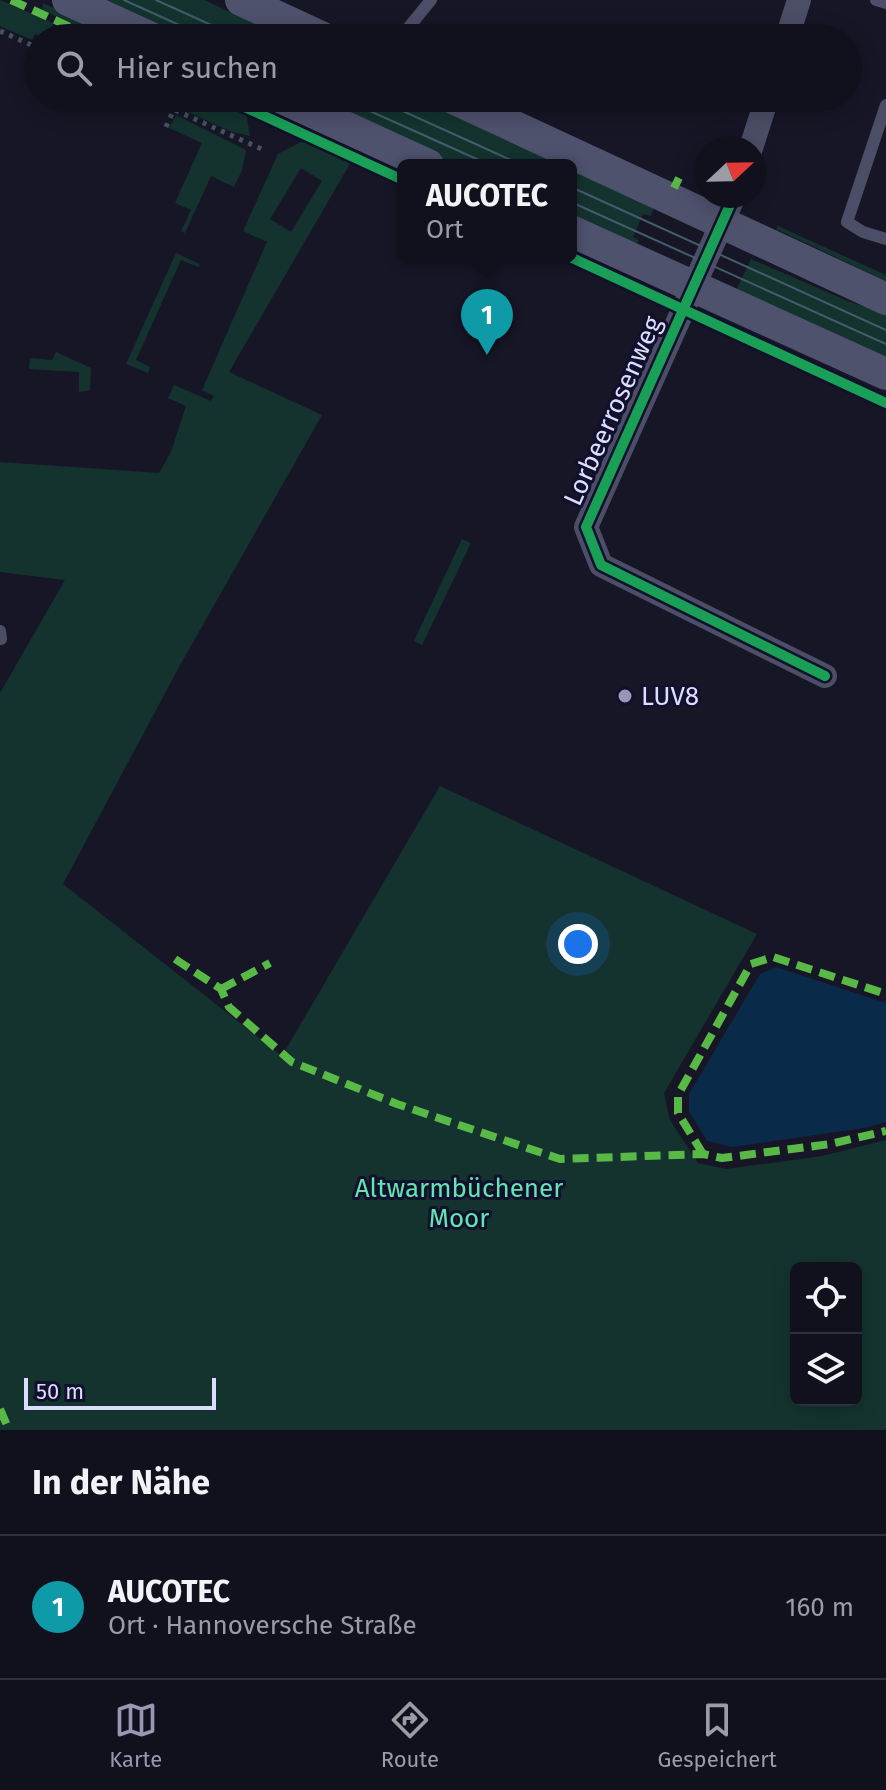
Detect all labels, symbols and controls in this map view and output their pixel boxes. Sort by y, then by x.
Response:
search box [24,24,862,112]
icon: search [52,46,96,90]
text: Hier suchen [116,50,278,86]
north arrow [694,136,766,208]
popup [397,159,577,263]
text: AUCOTEC [426,178,548,214]
text: Ort [426,214,463,245]
pin: 1 [461,289,513,355]
street label: Lorbeerrosenweg [557,311,669,510]
place label: LUV8 [641,681,699,712]
marker: LUV8 [616,687,634,705]
your location [558,924,598,964]
park label: Altwarmbüchener Moor [355,1173,563,1234]
map controls [790,1262,862,1406]
button: locate [790,1262,862,1334]
button: layers [790,1334,862,1406]
scale bar [24,1374,216,1410]
text: 50 m [36,1378,84,1405]
text: In der Nähe [32,1462,210,1503]
text: AUCOTEC [108,1574,230,1610]
text: 1 [52,1592,64,1623]
text: 160 m [785,1592,854,1623]
text: Ort · Hannoversche Straße [108,1610,417,1641]
tab: Karte [109,1698,162,1773]
tab: Route [381,1698,439,1773]
tab: Gespeichert [657,1698,777,1773]

